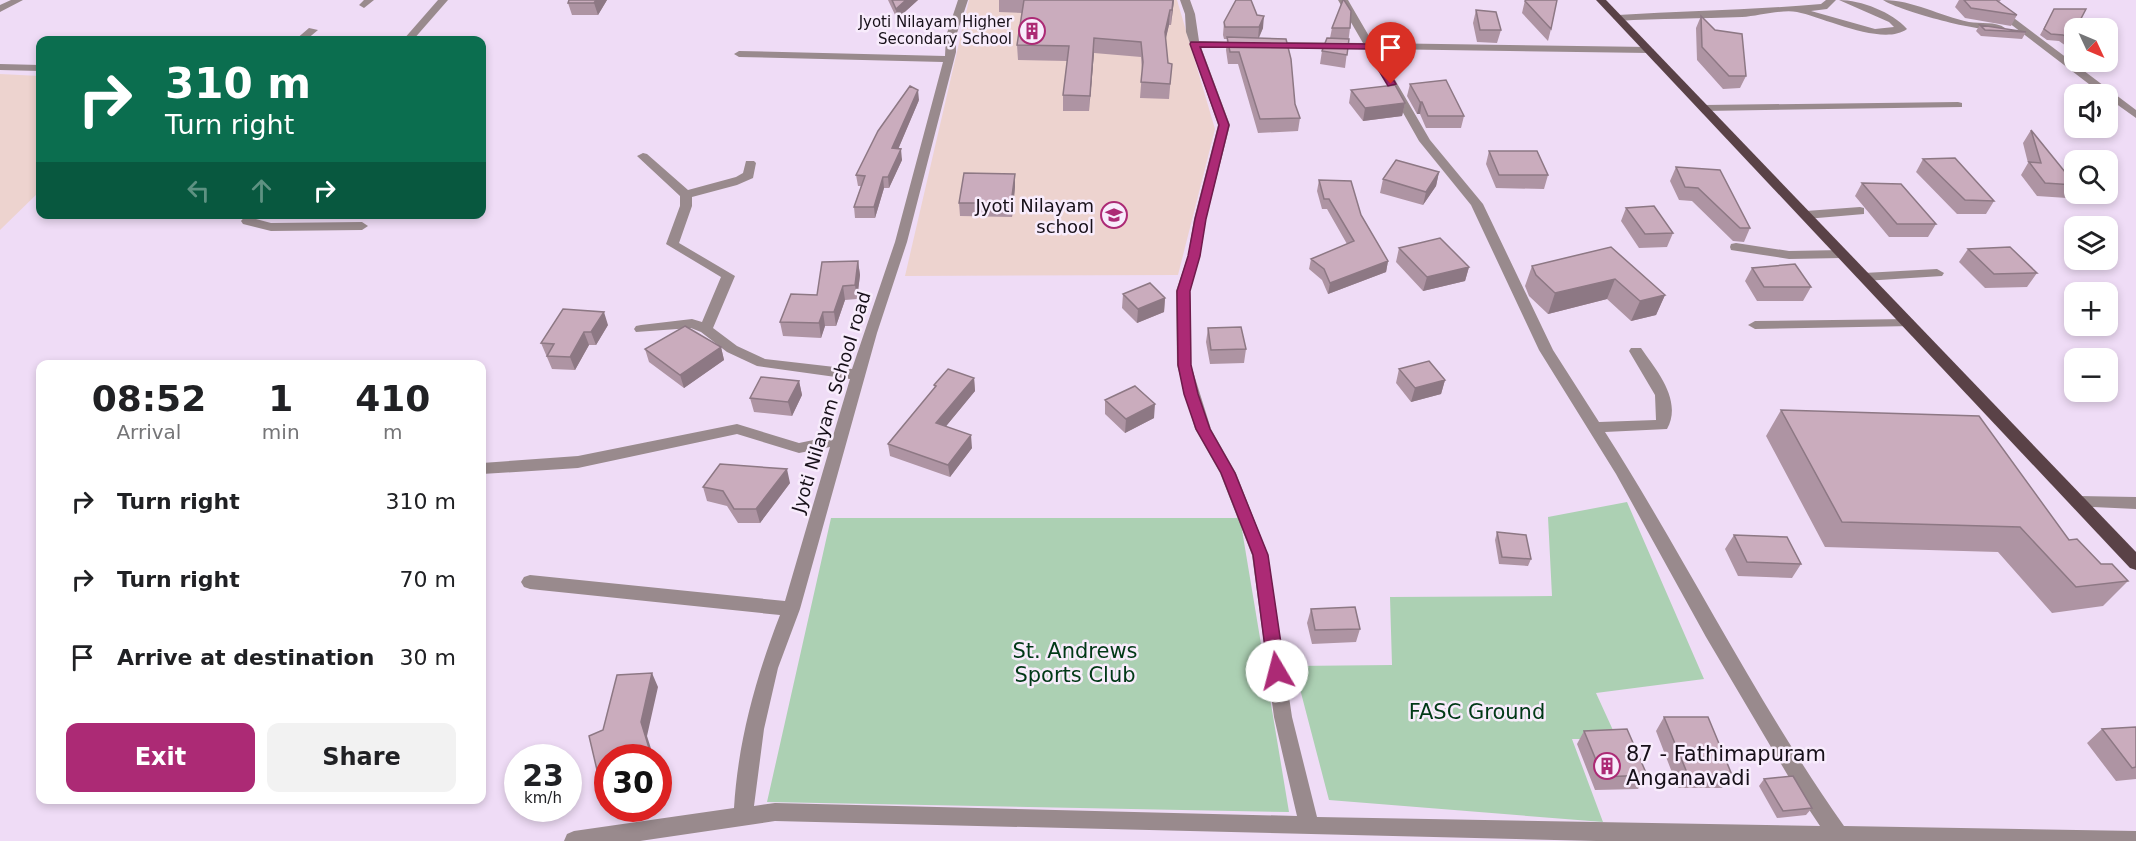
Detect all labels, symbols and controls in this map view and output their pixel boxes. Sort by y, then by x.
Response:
place label: Jyoti Nilayam Higher Secondary School [858,13,1013,48]
building icon: Jyoti Nilayam Higher Secondary School [1017,16,1047,46]
north arrow [2064,18,2118,72]
map controls [2064,18,2118,402]
pin [1365,22,1416,84]
icon: arrive [1374,31,1407,64]
text: 310 m [165,59,311,108]
icon: right [66,60,144,138]
button: sound [2064,84,2118,138]
text: Turn right [165,109,294,140]
button: search [2064,150,2118,204]
icon: left [182,174,215,207]
icon: ahead [245,174,278,207]
icon: right [308,174,341,207]
place label: Jyoti Nilayam school [975,195,1094,237]
school or university icon: Jyoti Nilayam school [1099,200,1129,230]
button: layers [2064,216,2118,270]
button: + [2064,282,2118,336]
street label: Jyoti Nilayam School road [787,289,875,516]
button: − [2064,348,2118,402]
text: 08:52 [92,378,206,419]
text: 1 [268,378,293,419]
text: 410 [355,378,430,419]
text: Arrival [116,420,181,444]
text: min [262,420,300,444]
text: m [383,420,403,444]
icon: right [66,485,99,518]
text: Turn right [117,489,240,514]
text: 310 m [386,489,456,514]
icon: right [66,563,99,596]
text: Turn right [117,567,240,592]
text: 70 m [400,567,456,592]
park label: St. Andrews Sports Club [1012,639,1138,687]
position arrow [1245,639,1309,703]
icon: arrive [66,641,99,674]
text: Arrive at destination [117,645,374,670]
text: 30 m [400,645,456,670]
park label: FASC Ground [1409,700,1545,724]
button: Exit [66,723,255,792]
button: Share [267,723,456,792]
place label: 87 - Fathimapuram Anganavadi [1626,742,1826,790]
speed limit sign: 30 [594,744,672,822]
building icon: 87 - Fathimapuram Anganavadi [1592,751,1622,781]
text: 23 [522,758,564,793]
text: km/h [524,789,562,807]

